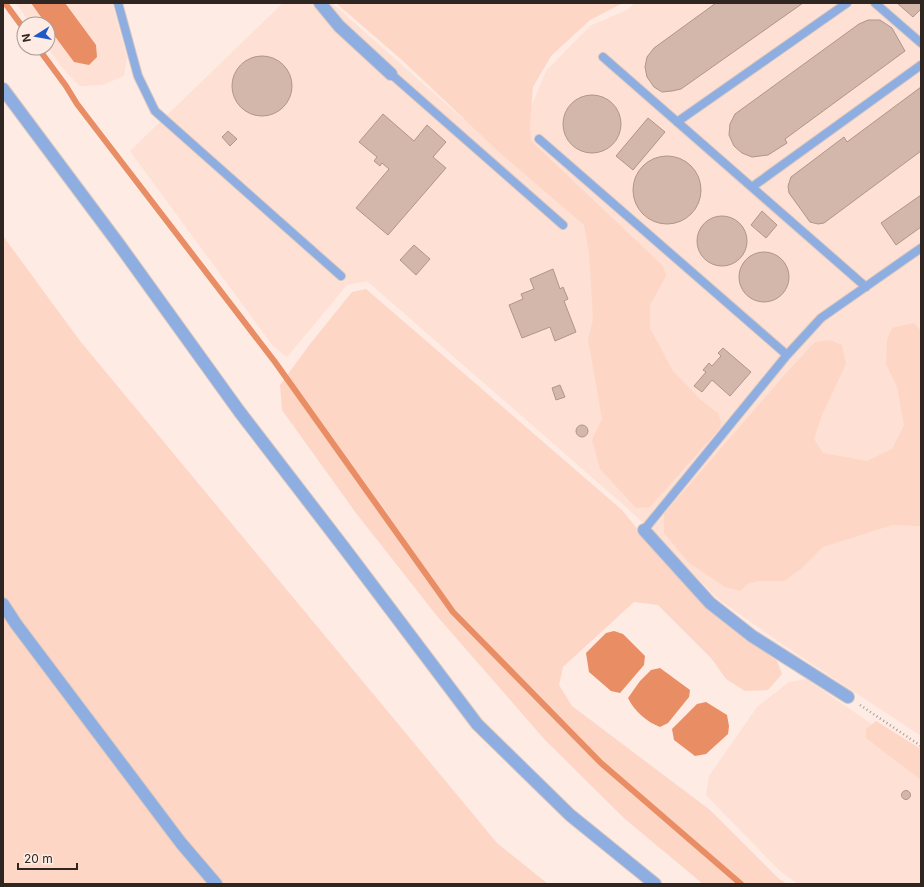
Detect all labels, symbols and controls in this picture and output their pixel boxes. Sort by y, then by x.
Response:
north arrow [16,16,56,56]
text: N [19,32,34,43]
scale bar [18,845,77,871]
text: 20 m [24,851,53,866]

